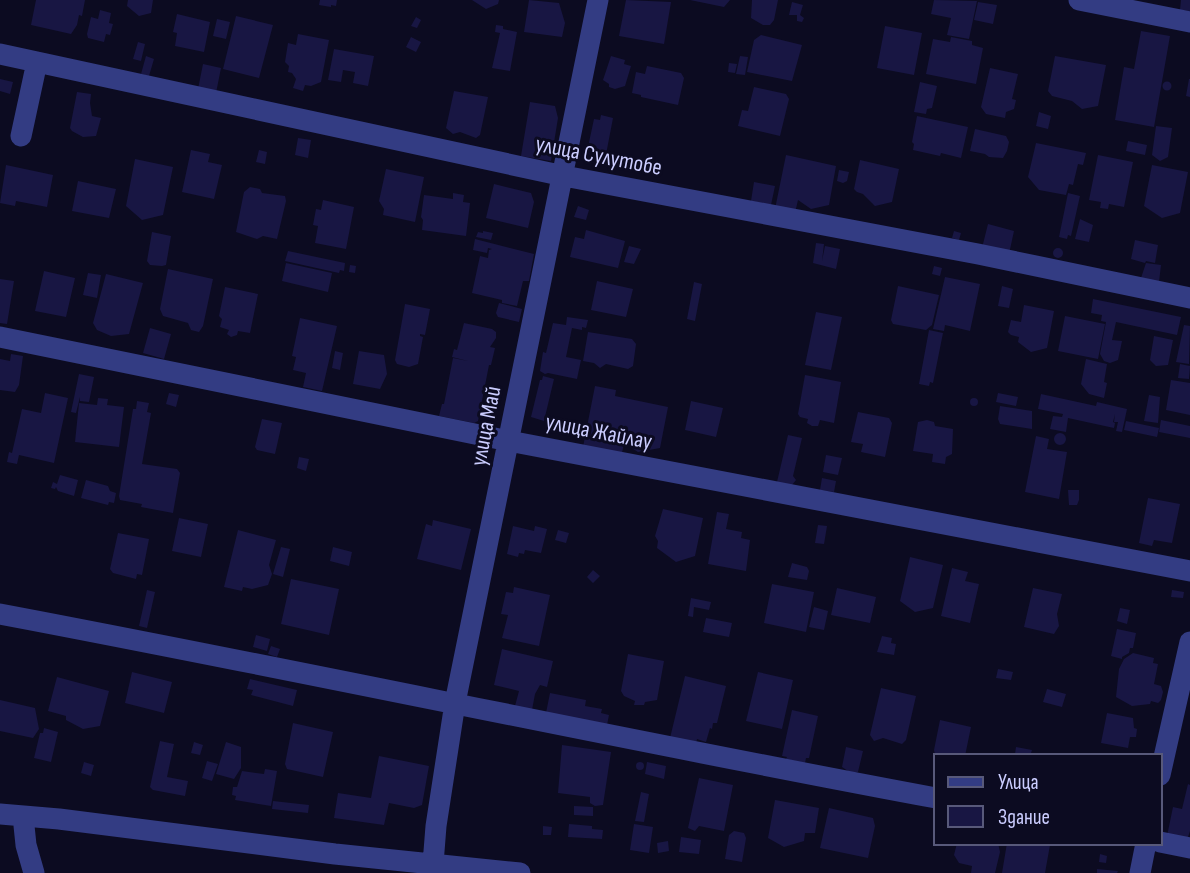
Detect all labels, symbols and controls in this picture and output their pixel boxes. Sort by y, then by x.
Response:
street label: улица Сулутобе [533,130,664,182]
street label: улица Май [465,384,507,468]
street label: улица Жайлау [543,408,655,456]
legend [934,754,1162,845]
text: Улица [998,770,1039,795]
text: Здание [998,805,1050,830]

